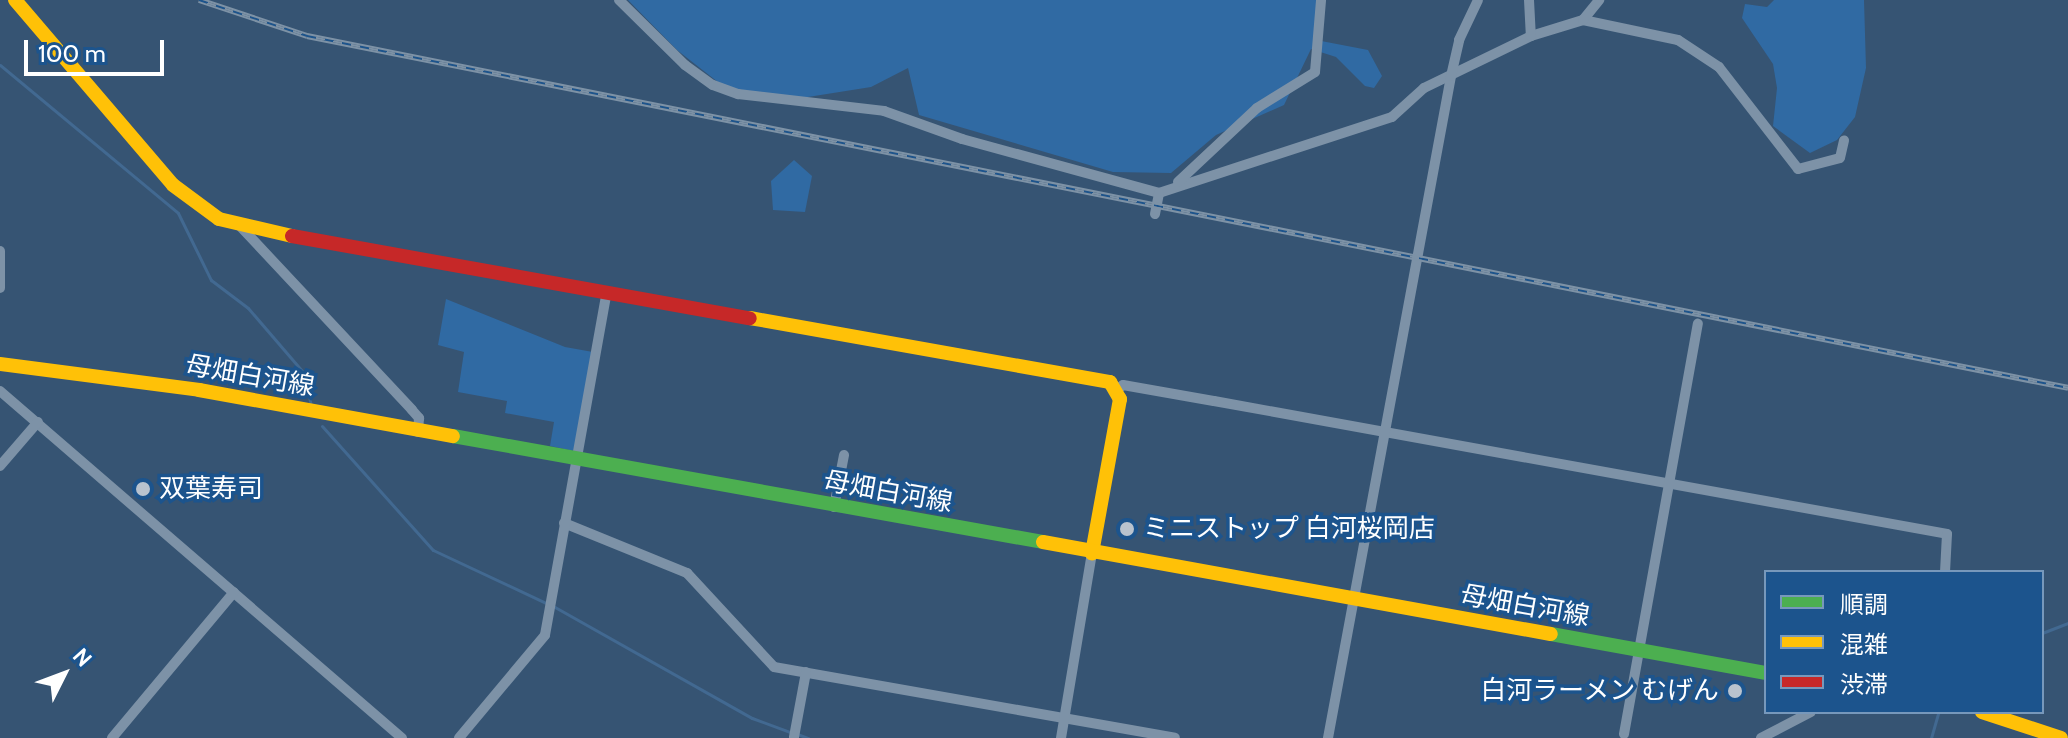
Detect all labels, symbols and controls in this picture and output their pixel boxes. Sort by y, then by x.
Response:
scale bar [28,24,168,74]
text: 100 m [38,39,106,68]
street label: 母畑白河線 [183,349,317,403]
street label: 母畑白河線 [821,465,955,519]
place label: 双葉寿司 [159,473,263,505]
marker: 双葉寿司 [134,480,152,498]
place label: ミニストップ 白河桜岡店 [1143,513,1435,545]
marker: ミニストップ 白河桜岡店 [1118,520,1136,538]
legend [1764,570,2044,714]
street label: 母畑白河線 [1458,579,1592,633]
text: 順調 [1840,590,1888,619]
text: 混雑 [1840,630,1888,659]
north arrow [24,634,104,714]
text: N [67,643,97,672]
text: 渋滞 [1840,670,1888,699]
place label: 白河ラーメン むげん [1479,675,1719,707]
marker: 白河ラーメン むげん [1726,682,1744,700]

